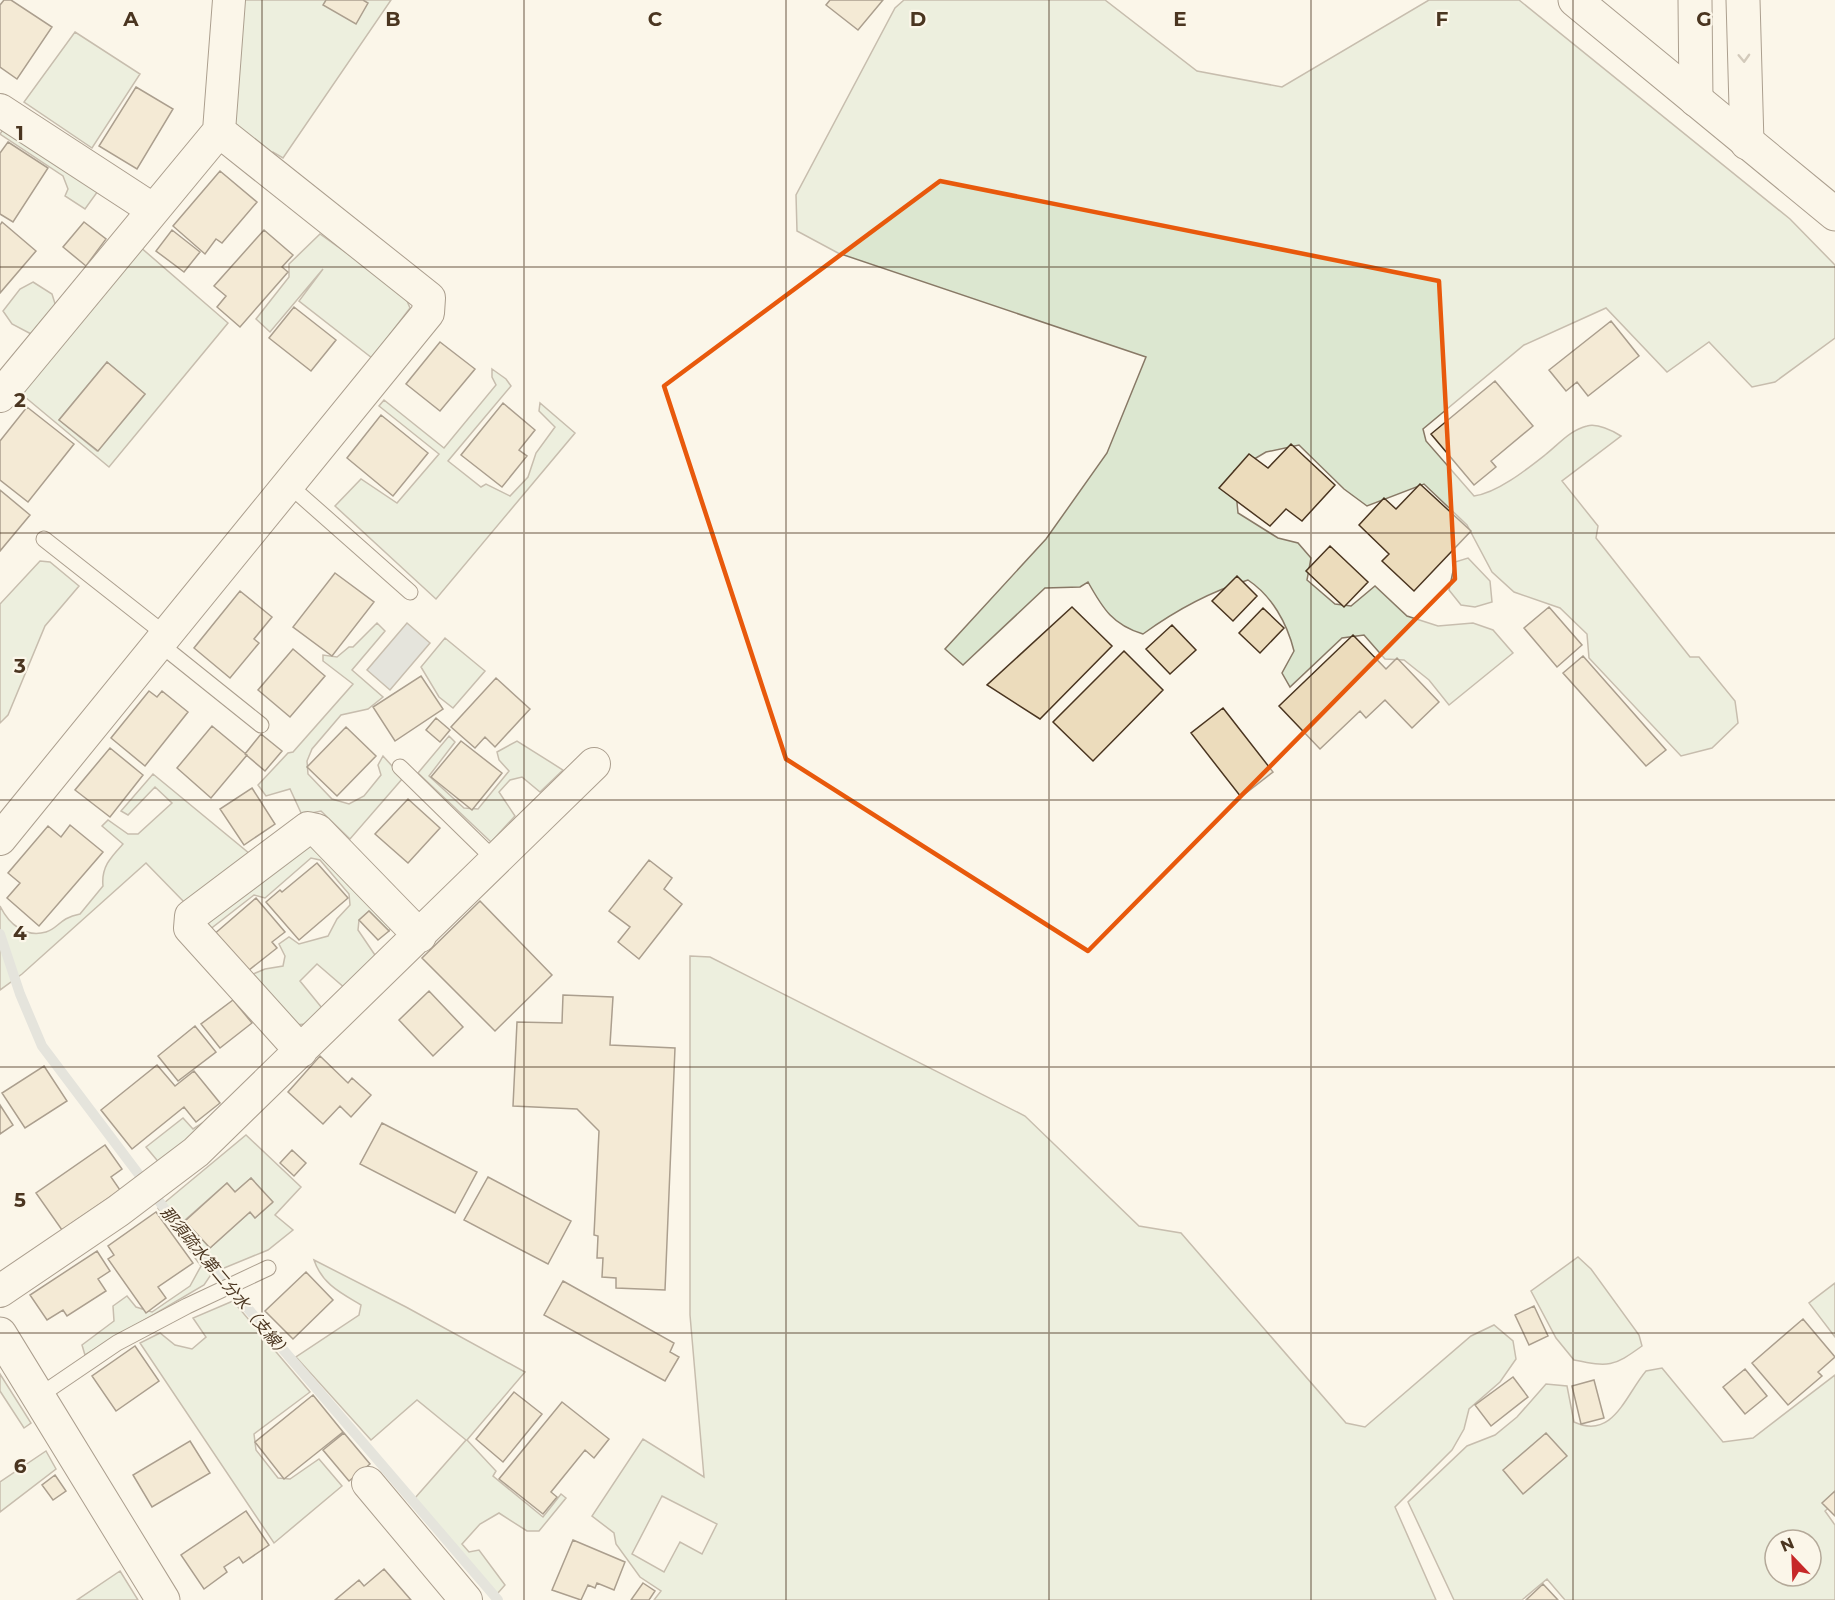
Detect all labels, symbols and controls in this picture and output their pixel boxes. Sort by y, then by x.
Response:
text: A [122,7,139,31]
text: B [385,7,401,31]
text: C [648,7,663,31]
text: D [910,7,926,31]
text: E [1173,7,1187,31]
text: F [1436,7,1449,31]
text: G [1696,7,1712,31]
one-way arrow [1738,54,1751,63]
text: 1 [16,121,24,145]
text: 2 [14,388,26,412]
text: 3 [13,654,26,678]
text: 4 [13,921,27,945]
text: 5 [14,1188,26,1212]
water label: 那須疏水第二分水（支線） [157,1203,295,1362]
text: 6 [14,1454,27,1478]
north arrow [1763,1528,1823,1588]
text: N [1778,1533,1797,1556]

